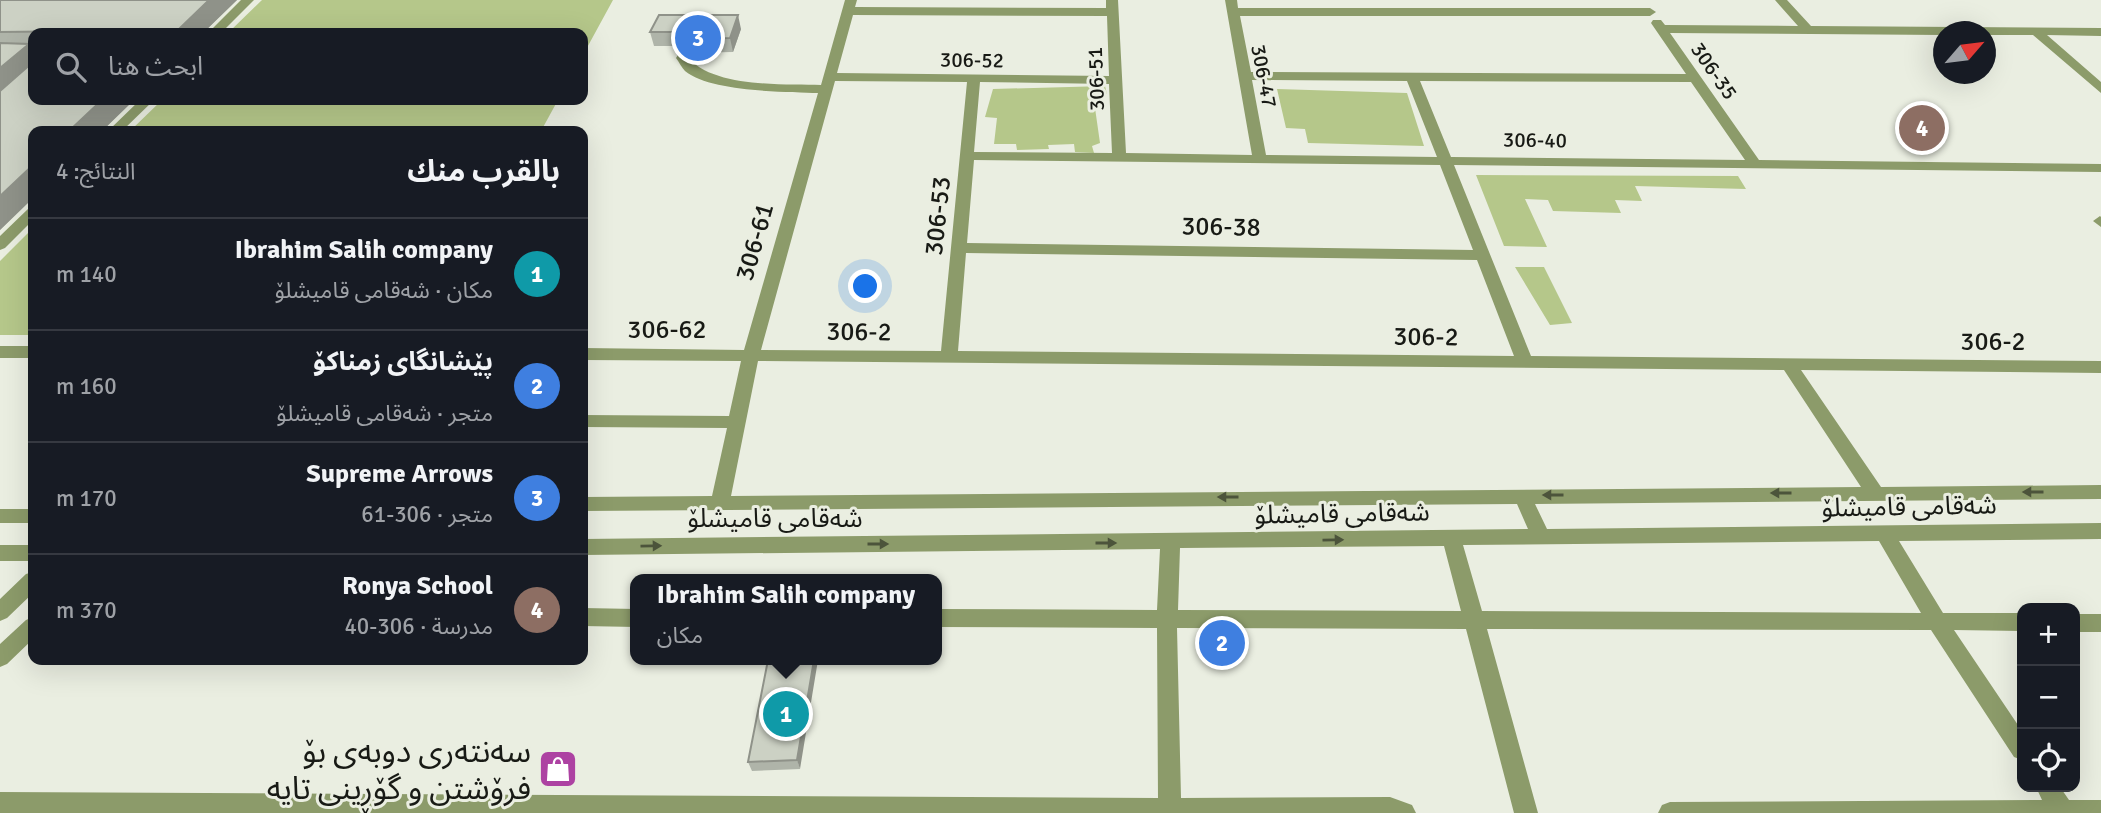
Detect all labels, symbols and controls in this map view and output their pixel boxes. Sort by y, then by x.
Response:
pin: 3 [675,12,721,64]
north arrow [1933,21,1996,84]
search box [28,28,588,105]
street label: 306-35 [1685,37,1743,105]
street label: 306-47 [1245,42,1283,110]
street label: 306-52 [940,46,1004,74]
street label: 306-51 [1082,47,1110,111]
icon: search [52,48,90,86]
text: ابحث هنا [108,51,203,83]
pin: 4 [1899,102,1945,154]
street label: 306-40 [1503,126,1567,154]
text: بالقرب منك [407,153,560,190]
text: النتائج: 4 [56,157,135,186]
street label: 306-53 [918,175,958,257]
street label: 306-61 [729,199,781,285]
street label: 306-38 [1181,210,1261,244]
text: Ibrahim Salih company [235,234,493,266]
text: 140 m [56,260,117,289]
text: 1 [531,260,543,289]
your location [848,269,882,303]
text: مكان · شەقامی قامیشلۆ [274,276,493,305]
street label: 306-62 [627,314,707,346]
street label: 306-2 [826,315,892,349]
street label: 306-2 [1393,320,1459,354]
street label: 306-2 [1960,326,2026,358]
text: پێشانگای زمناكۆ [313,346,493,378]
text: 160 m [56,372,117,401]
text: 2 [531,372,543,401]
text: متجر · شەقامی قامیشلۆ [276,399,493,428]
text: Supreme Arrows [306,458,493,490]
text: 170 m [56,484,117,513]
text: 3 [531,484,543,513]
one-way arrow [2022,486,2044,498]
one-way arrow [1770,488,1792,499]
one-way arrow [1542,489,1564,501]
street label: شەقامی قامیشلۆ [1821,489,1997,525]
one-way arrow [1217,491,1239,503]
street label: شەقامی قامیشلۆ [1254,496,1430,532]
text: متجر · 306-61 [361,500,493,529]
street label: شەقامی قامیشلۆ [687,503,863,535]
one-way arrow [1323,534,1345,546]
one-way arrow [1095,537,1117,548]
one-way arrow [868,538,890,550]
one-way arrow [640,540,662,552]
text: Ronya School [342,570,493,602]
popup [630,574,942,665]
text: Ibrahim Salih company [657,579,915,611]
text: 370 m [56,596,117,625]
text: 4 [531,596,543,625]
map controls [2017,603,2080,792]
button: + [2017,603,2080,666]
text: مدرسة · 306-40 [344,612,493,641]
pin: 2 [1199,617,1245,669]
text: مكان [657,621,703,650]
button: − [2017,666,2080,729]
pin: 1 [763,688,809,740]
button: locate [2017,729,2080,792]
place label: سەنتەری دوبەی بۆ فرۆشتن و گۆڕینی تایە [267,732,531,813]
shop icon: سەنتەری دوبەی بۆ فرۆشتن و گۆڕینی تایە [537,748,579,790]

